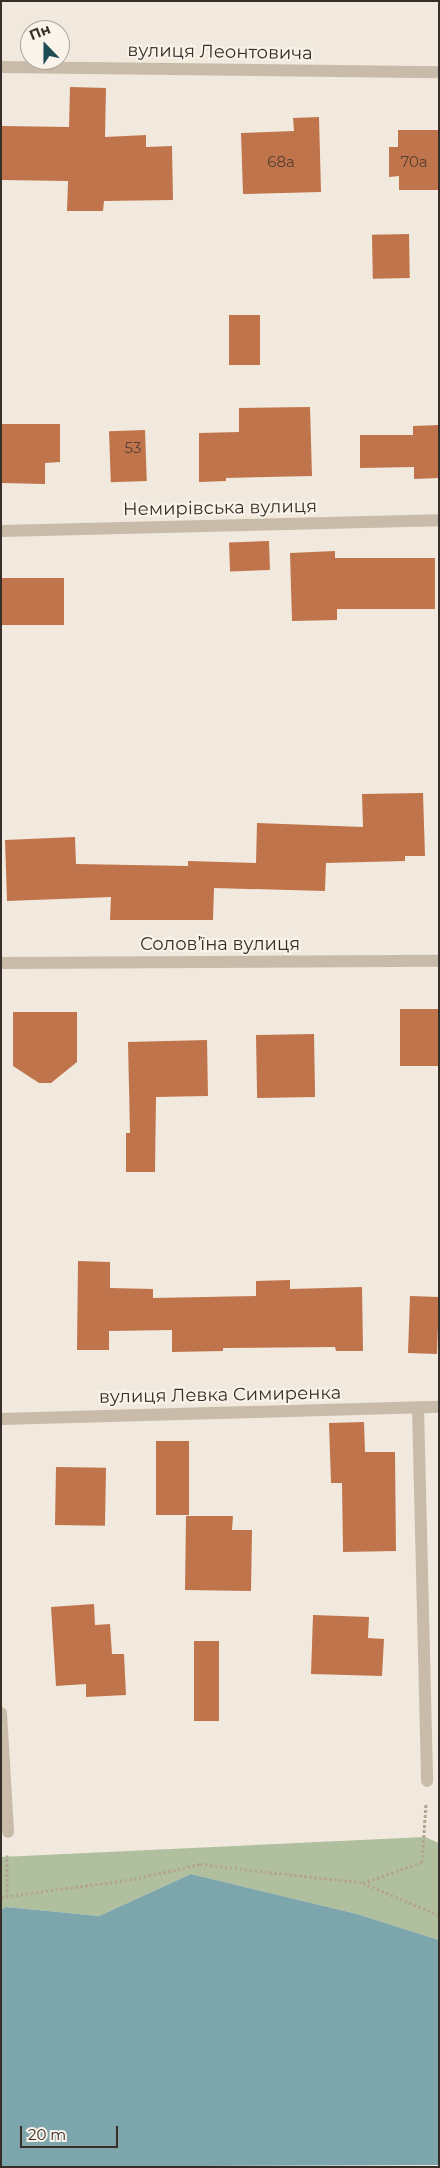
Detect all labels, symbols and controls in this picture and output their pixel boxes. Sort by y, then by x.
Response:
north arrow [20,20,70,70]
text: Пн [27,20,53,44]
street label: вулиця Леонтовича [127,40,313,64]
house number: 68а [267,153,295,171]
house number: 70а [400,153,428,171]
house number: 53 [125,439,141,457]
street label: Немирівська вулиця [123,496,317,520]
street label: Соловʼїна вулиця [140,933,300,955]
street label: вулиця Левка Симиренка [99,1382,341,1408]
scale bar [22,2116,120,2148]
text: 20 m [28,2125,66,2144]

